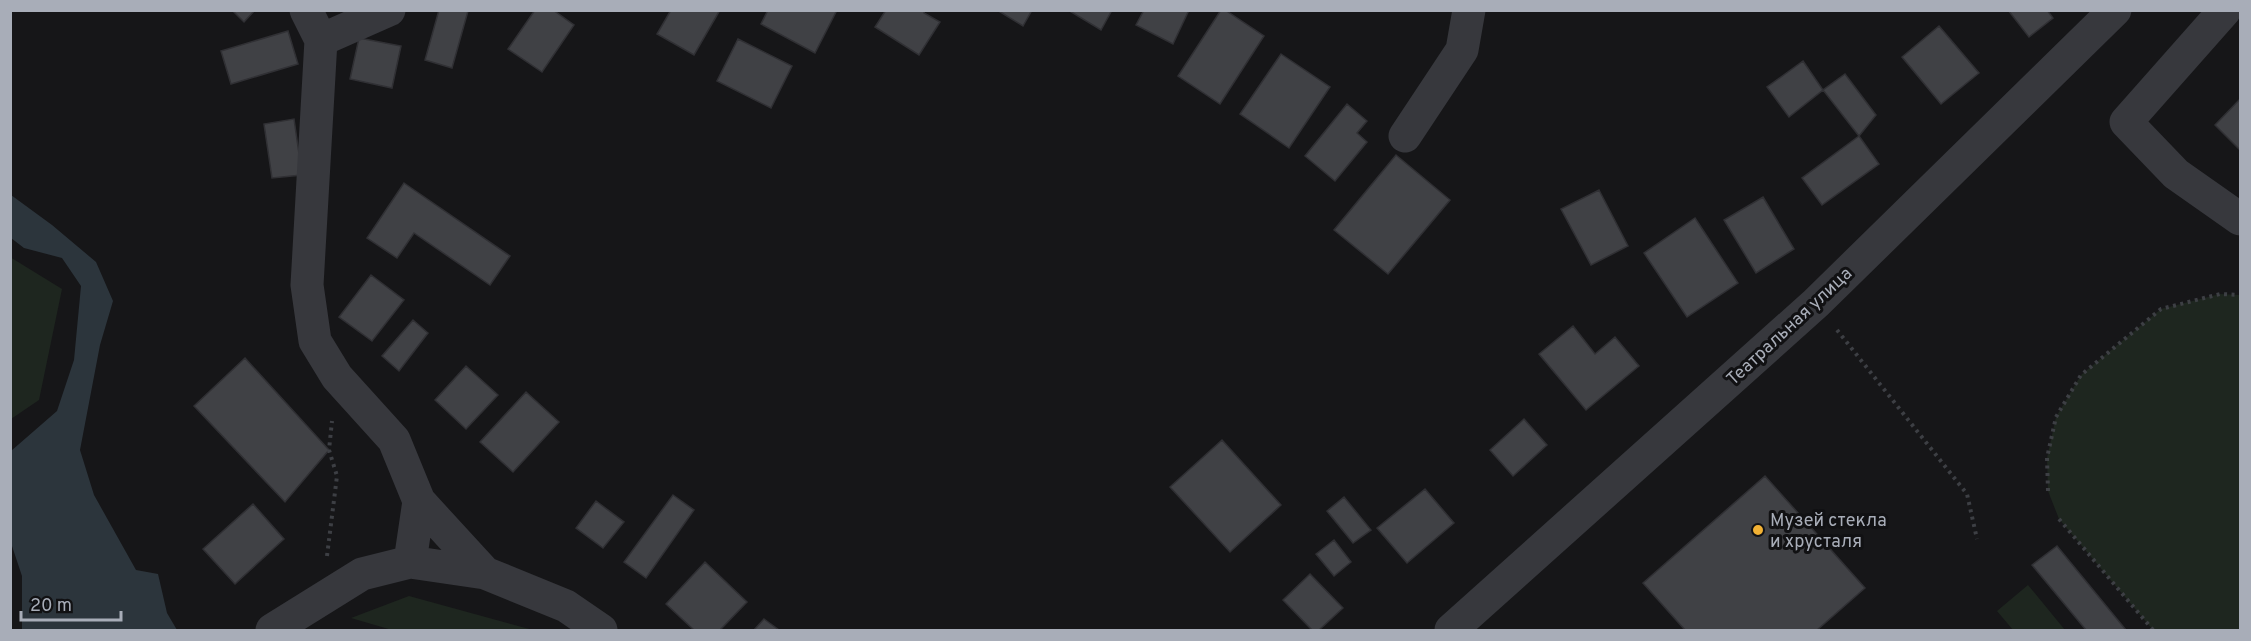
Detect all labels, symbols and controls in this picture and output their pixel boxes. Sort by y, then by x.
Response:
street label: Театральная улица [1722,263,1858,391]
place label: Музей стекла и хрусталя [1770,510,1887,554]
marker: Музей стекла и хрусталя [1751,523,1765,537]
scale bar [21,584,122,622]
text: 20 m [30,595,72,618]

